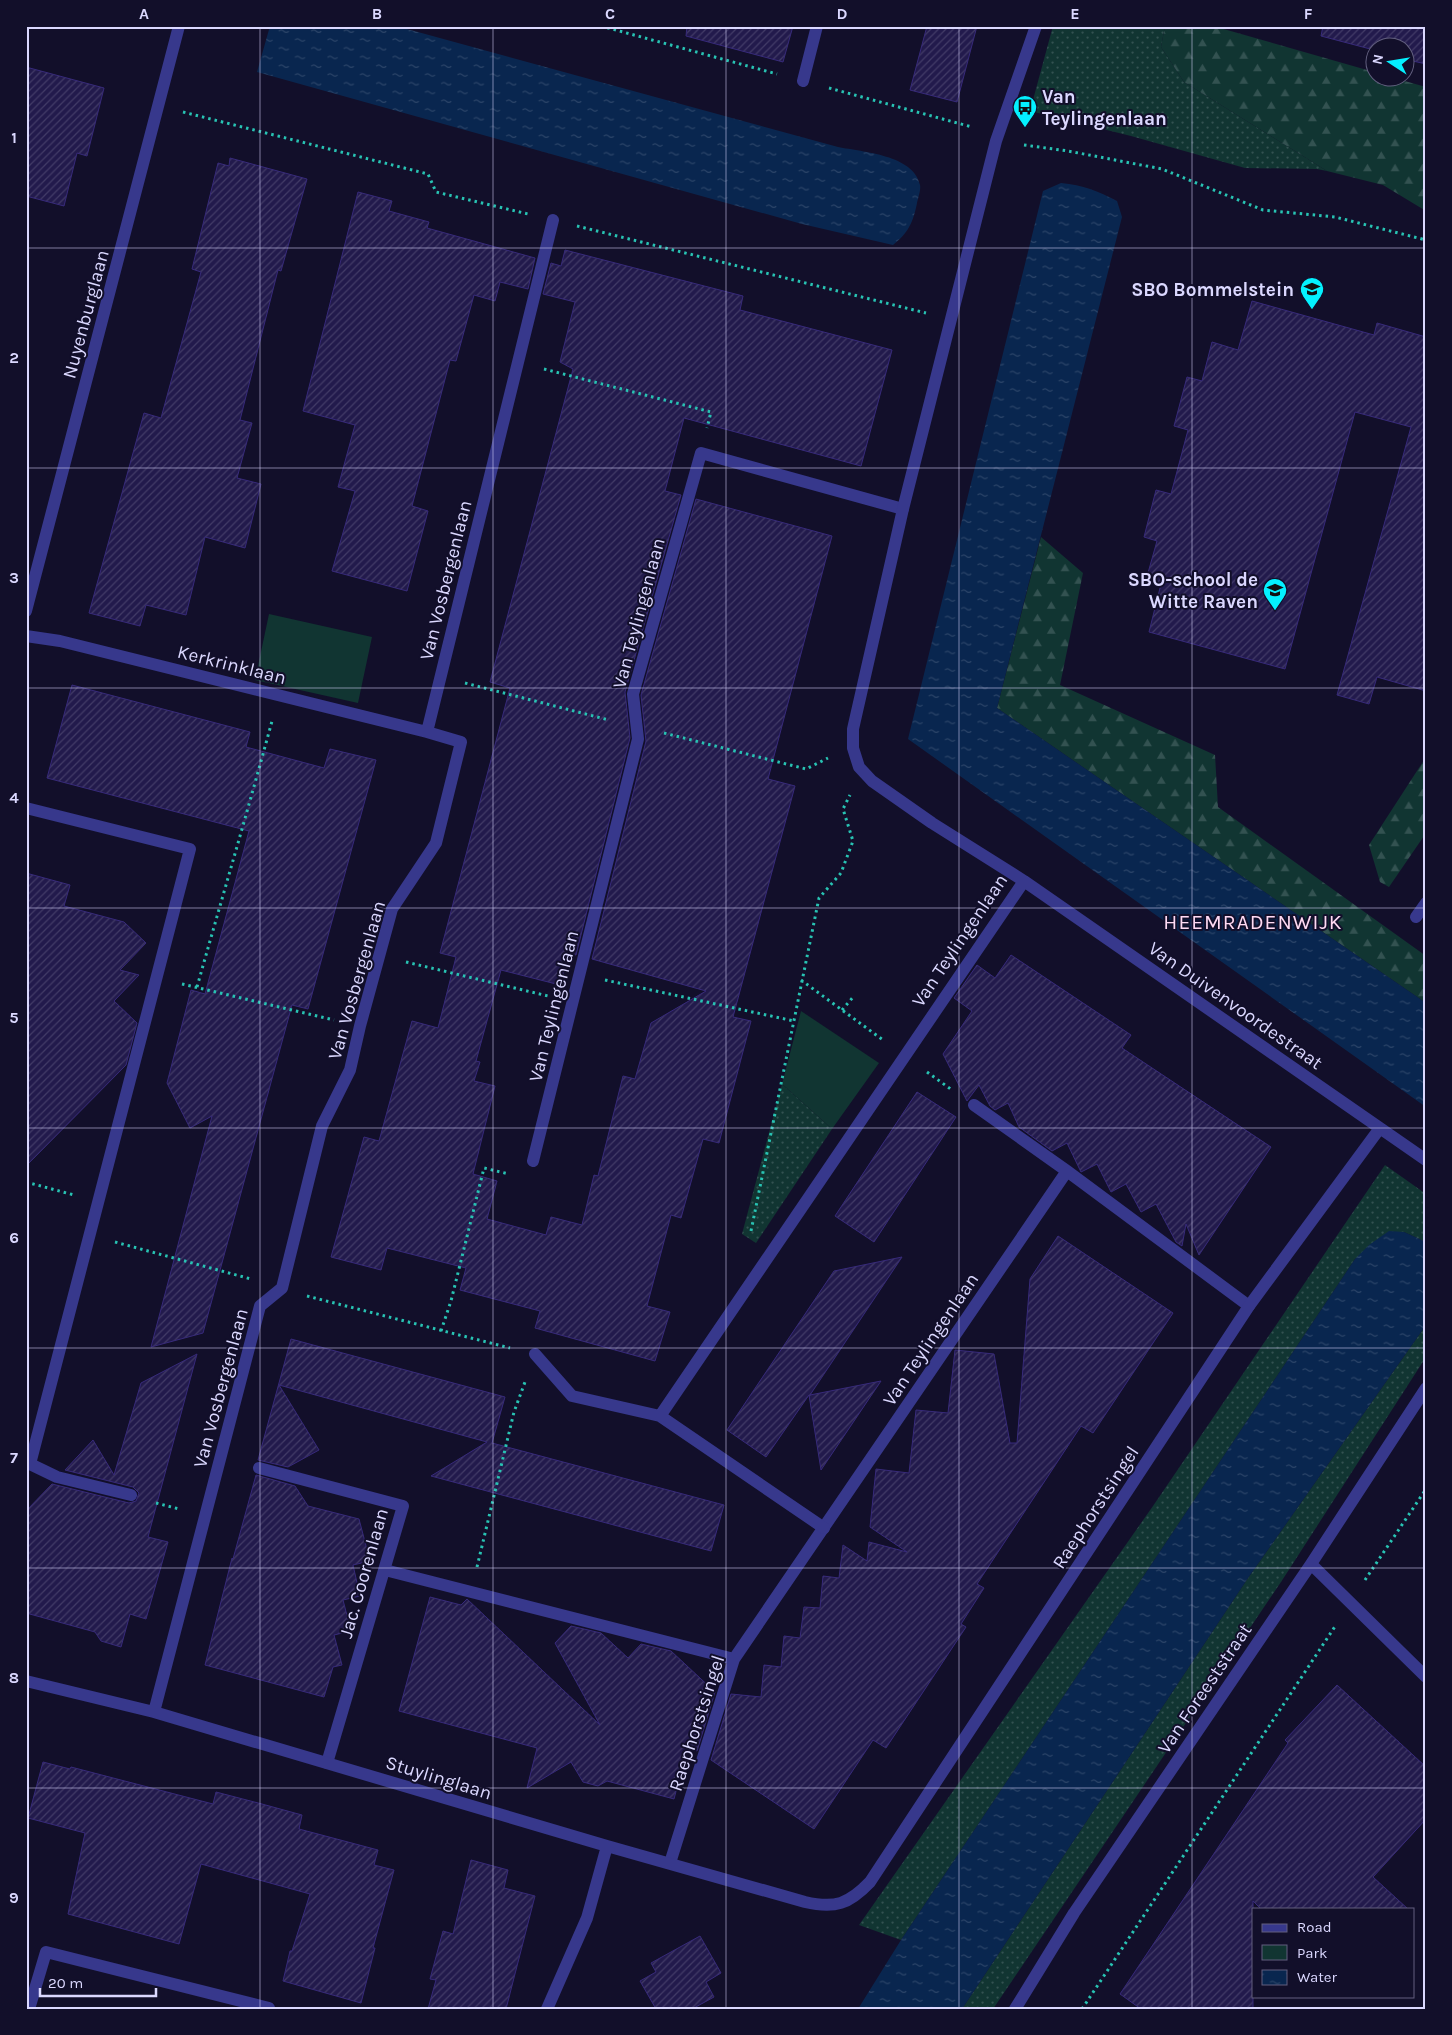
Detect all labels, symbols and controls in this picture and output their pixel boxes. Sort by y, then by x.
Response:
text: A [139,4,149,23]
text: B [372,4,382,23]
text: C [605,4,615,23]
text: D [837,4,848,23]
text: E [1070,4,1080,23]
text: F [1304,4,1313,23]
north arrow [1364,38,1414,88]
text: N [1368,53,1387,66]
place label: Van Teylingenlaan [1042,86,1167,130]
bus stop icon: Van Teylingenlaan [1012,94,1038,128]
text: 1 [11,128,17,147]
street label: Nuyenburglaan [58,248,114,381]
school or university icon: SBO Bommelstein [1299,276,1325,310]
place label: SBO Bommelstein [1131,279,1294,301]
text: 2 [9,348,19,367]
street label: Van Vosbergenlaan [415,498,477,663]
street label: Van Teylingenlaan [608,535,670,691]
text: 3 [9,568,19,587]
place label: SBO-school de Witte Raven [1128,569,1258,613]
school or university icon: SBO-school de Witte Raven [1262,577,1288,611]
street label: Kerkrinklaan [175,641,288,689]
text: 4 [9,788,19,807]
street label: Van Teylingenlaan [907,870,1012,1011]
street label: Van Vosbergenlaan [324,898,390,1062]
district label: HEEMRADENWIJK [1163,910,1343,934]
street label: Van Teylingenlaan [525,928,583,1084]
street label: Van Duivenvoordestraat [1144,937,1327,1074]
text: 5 [9,1008,19,1027]
text: 6 [9,1228,19,1247]
street label: Van Teylingenlaan [878,1269,983,1410]
street label: Van Vosbergenlaan [189,1306,253,1470]
street label: Raephorstsingel [1048,1442,1144,1573]
text: 7 [10,1448,18,1467]
street label: Jac. Coorenlaan [335,1506,393,1641]
street label: Van Foreeststraat [1153,1619,1256,1758]
street label: Raephorstsingel [665,1653,729,1794]
text: 8 [9,1668,19,1687]
street label: Stuylinglaan [383,1751,494,1805]
text: 9 [9,1888,19,1907]
legend [1252,1908,1414,1998]
text: Road [1297,1918,1332,1936]
text: Park [1297,1944,1327,1962]
scale bar [40,1965,156,1997]
text: Water [1297,1968,1338,1986]
text: 20 m [48,1974,83,1992]

